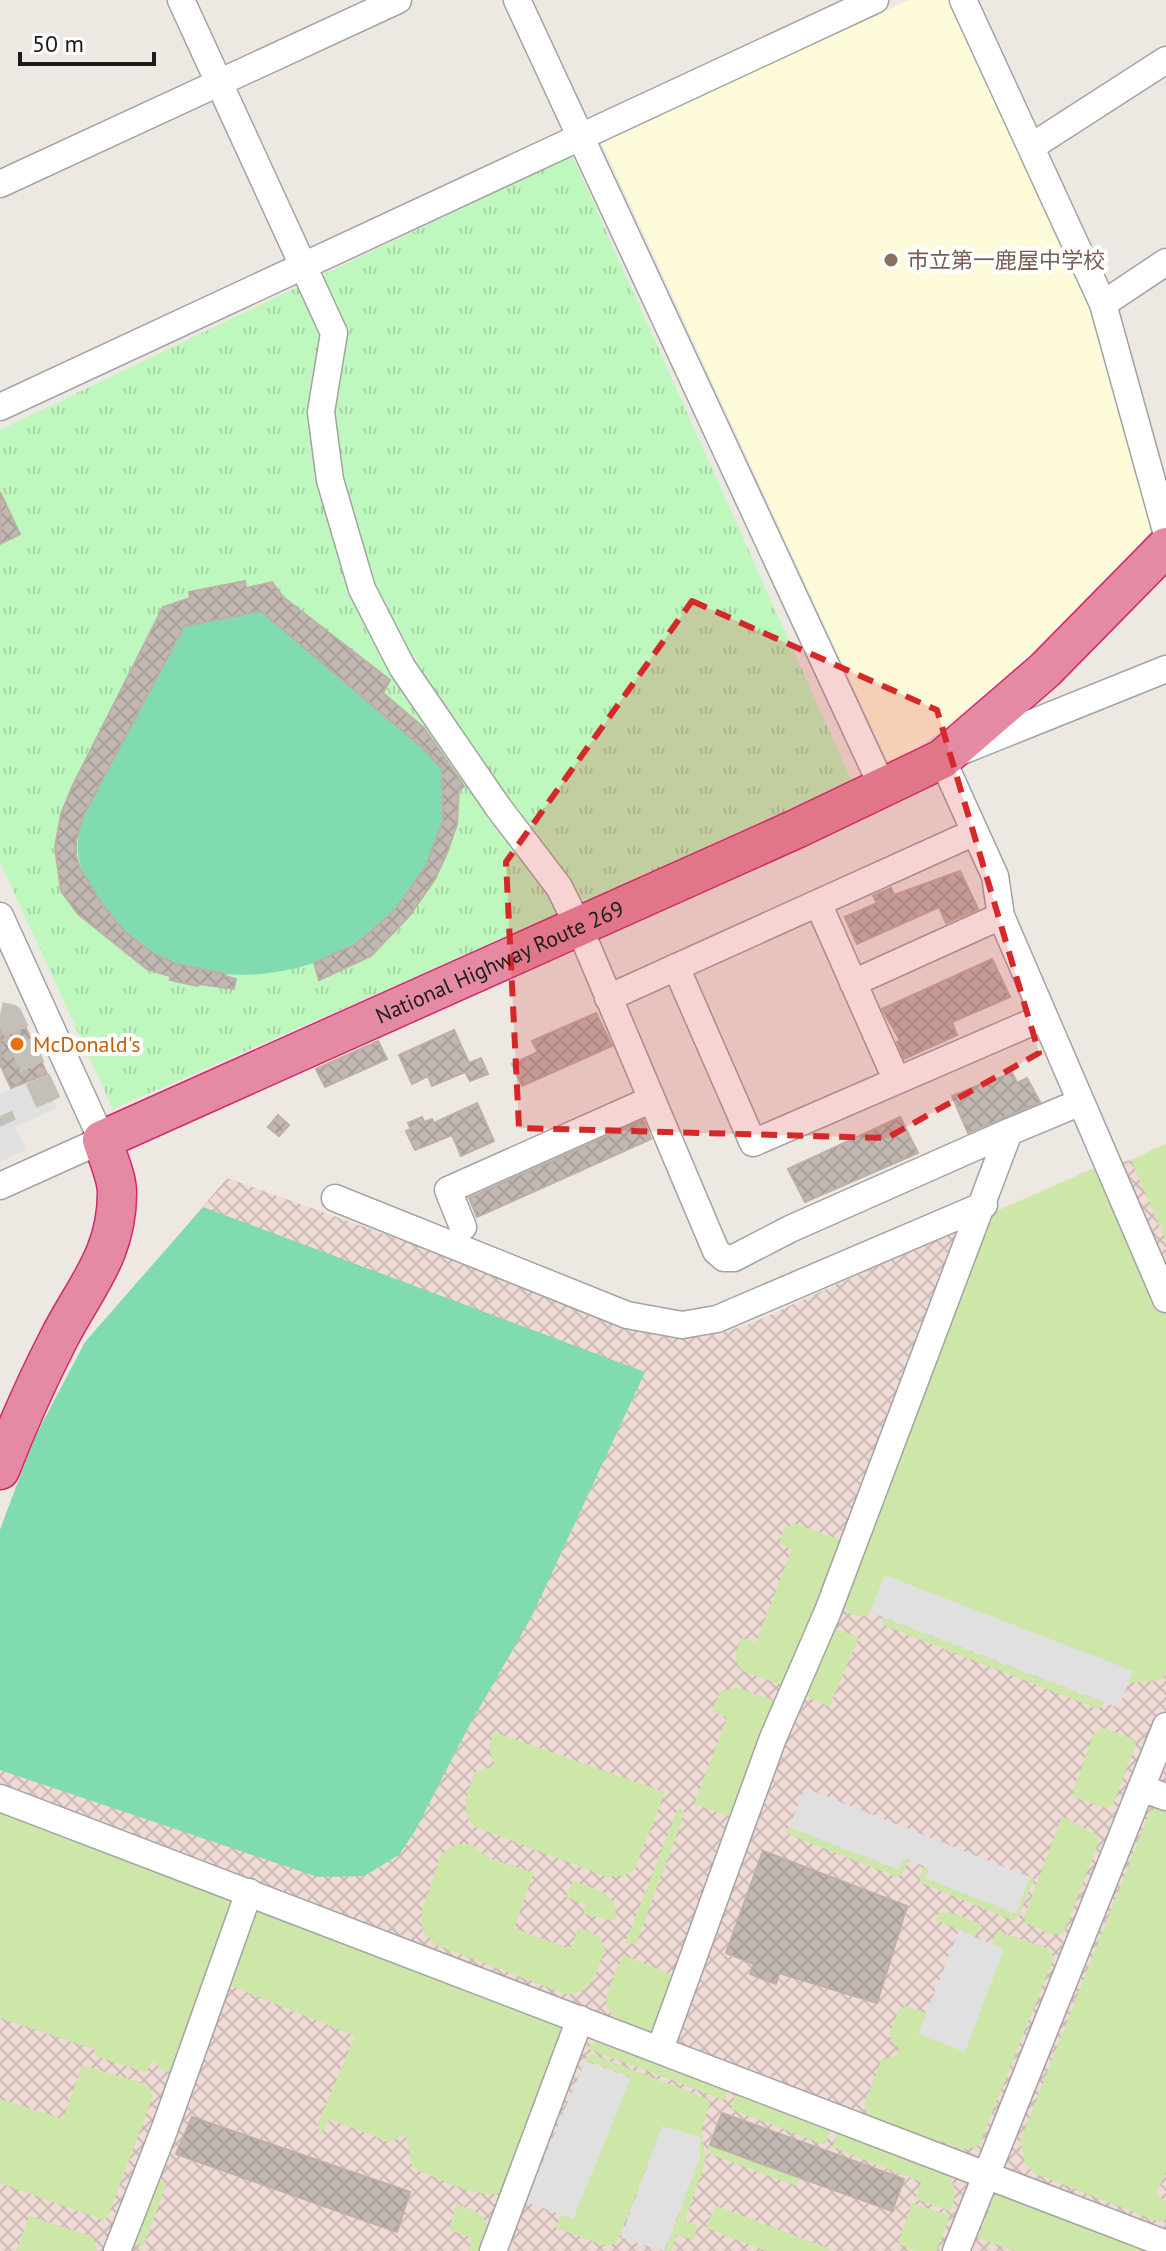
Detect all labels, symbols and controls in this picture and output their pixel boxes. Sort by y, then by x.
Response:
scale bar [20,16,154,66]
text: 50 m [32,28,84,59]
place label: 市立第一鹿屋中学校 [907,246,1105,274]
marker: 市立第一鹿屋中学校 [882,251,900,269]
street label: National Highway Route 269 [371,894,628,1030]
place label: McDonald's [33,1030,140,1058]
marker: McDonald's [8,1035,26,1053]

